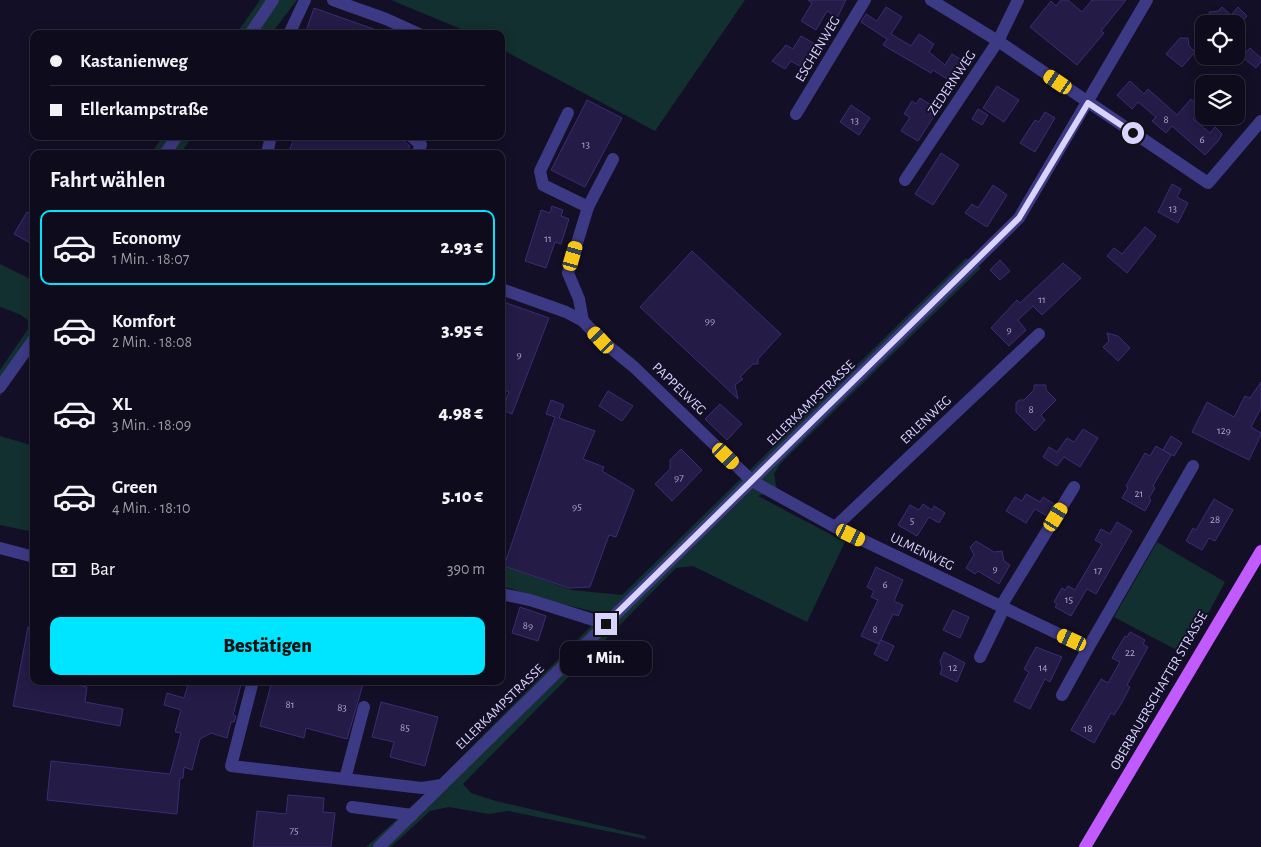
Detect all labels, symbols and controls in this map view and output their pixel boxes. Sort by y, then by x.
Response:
street label: ESCHENWEG [793,14,843,84]
map controls [1195,15,1245,125]
button: locate [1195,15,1245,65]
street label: ZEDERNWEG [925,48,979,118]
text: Kastanienweg [80,52,188,71]
car [1041,67,1074,97]
button: layers [1195,75,1245,125]
text: Ellerkampstraße [80,100,208,119]
house number: 8 [1163,114,1169,125]
house number: 13 [851,115,860,126]
route start [1122,122,1144,144]
house number: 6 [1199,134,1205,145]
house number: 13 [582,139,591,150]
text: Fahrt wählen [50,169,165,191]
house number: 13 [1169,203,1178,214]
icon: car [52,225,97,270]
text: Economy [112,229,181,248]
house number: 11 [544,233,552,244]
text: 2.93 € [440,238,483,257]
car [561,240,584,272]
text: 1 Min. · 18:07 [112,251,189,267]
house number: 11 [1038,294,1046,305]
icon: car [52,308,97,353]
text: Komfort [112,312,176,331]
house number: 99 [705,315,715,326]
text: 3.95 € [441,321,483,340]
car [585,324,616,356]
house number: 9 [1006,324,1012,335]
text: 2 Min. · 18:08 [112,334,192,350]
house number: 9 [516,349,522,360]
street label: ELLERKAMPSTRASSE [764,357,858,448]
street label: PAPPELWEG [649,360,709,418]
icon: car [52,391,97,436]
street label: ERLENWEG [898,393,954,447]
text: XL [112,395,132,414]
text: 4.98 € [439,404,483,423]
house number: 8 [1028,404,1034,415]
text: 3 Min. · 18:09 [112,417,191,433]
house number: 129 [1217,425,1231,436]
car [709,440,742,472]
house number: 97 [674,472,684,483]
icon: car [52,474,97,519]
text: Green [112,478,158,497]
text: 5.10 € [442,487,483,506]
house number: 21 [1135,488,1143,499]
text: 4 Min. · 18:10 [112,500,190,516]
car [1041,500,1070,534]
house number: 95 [572,501,582,512]
house number: 28 [1210,514,1220,525]
house number: 5 [910,515,915,526]
car [834,522,867,548]
street label: ULMENWEG [888,531,956,573]
icon: cash [50,556,78,584]
text: Bar [90,560,115,579]
text: 390 m [447,561,485,577]
house number: 9 [992,563,998,574]
house number: 17 [1094,565,1103,576]
house number: 6 [882,579,888,590]
house number: 15 [1065,594,1074,605]
street label: OBERBAUERSCHAFTER STRASSE [1108,609,1210,773]
route end [595,613,617,635]
button: Bestätigen [50,617,485,675]
house number: 89 [523,620,533,631]
house number: 8 [872,624,878,635]
car [1055,627,1088,653]
callout: 1 Min. [560,642,652,676]
house number: 22 [1125,647,1135,658]
text: 1 Min. [587,650,625,666]
street label: ELLERKAMPSTRASSE [453,661,547,752]
house number: 12 [949,662,957,673]
house number: 14 [1038,662,1048,673]
house number: 81 [286,699,295,710]
house number: 83 [337,702,347,713]
house number: 85 [400,722,410,733]
house number: 18 [1084,723,1093,734]
house number: 75 [289,825,299,836]

